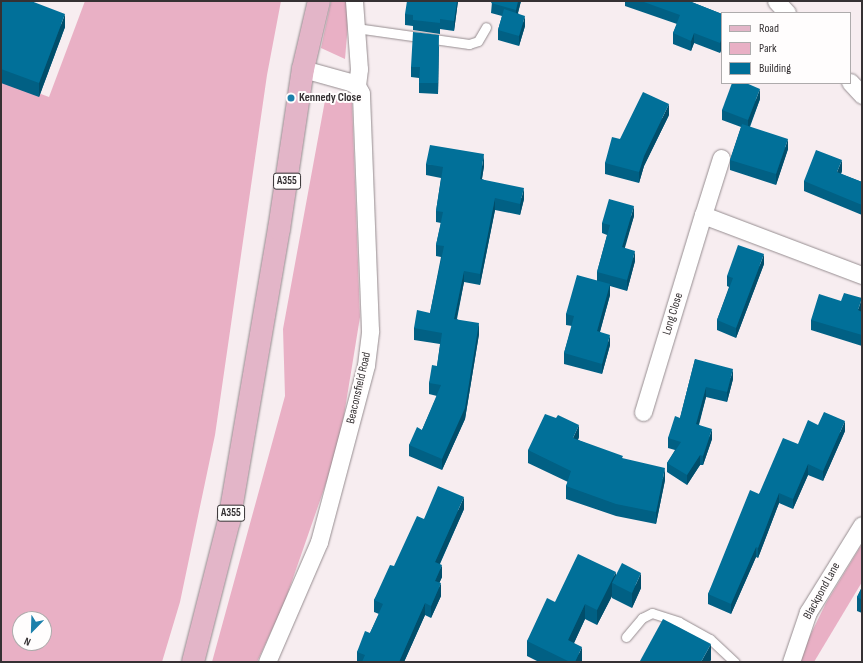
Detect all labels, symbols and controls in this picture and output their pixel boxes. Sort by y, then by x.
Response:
legend [721,12,851,84]
text: Road [759,21,779,36]
text: Park [759,41,777,56]
text: Building [759,61,791,76]
place label: Kennedy Close [299,91,361,105]
marker: Kennedy Close [286,93,296,103]
road number: A355 [273,172,301,190]
street label: Long Close [660,291,686,337]
street label: Beaconsfield Road [344,351,374,425]
road number: A355 [217,504,245,522]
street label: Blackpond Lane [801,560,843,622]
north arrow [12,611,52,651]
text: N [22,634,33,649]

